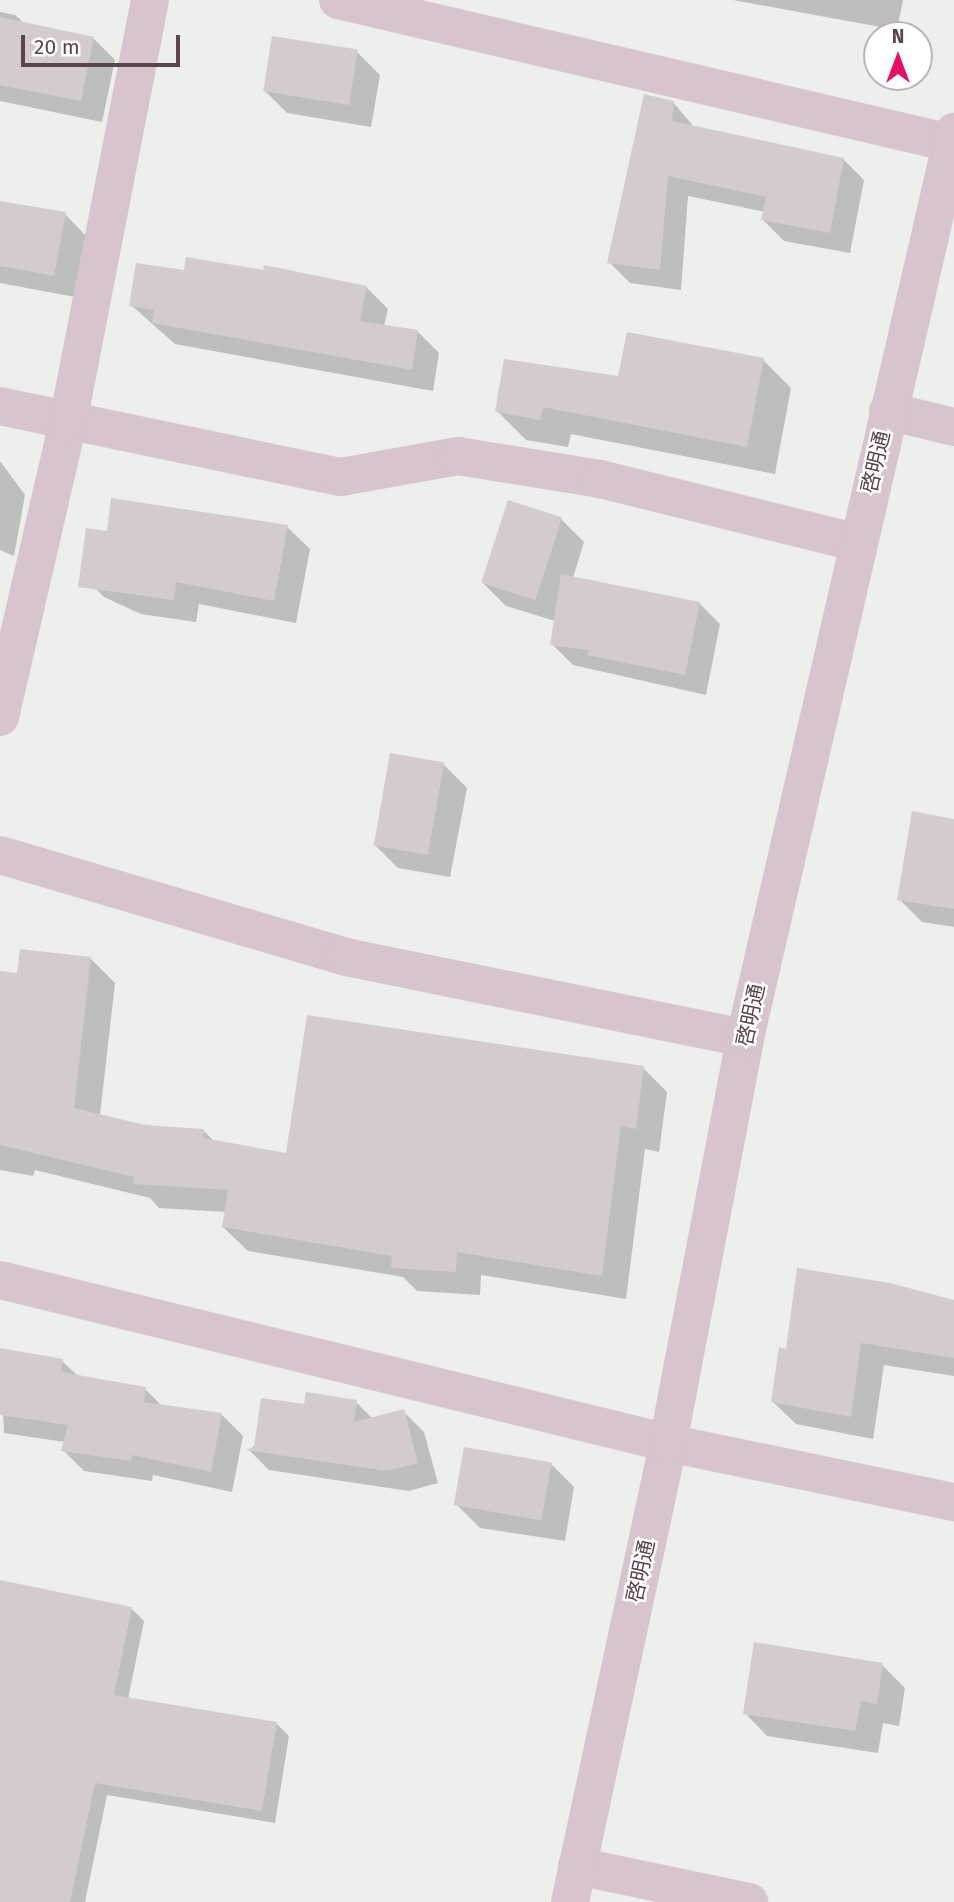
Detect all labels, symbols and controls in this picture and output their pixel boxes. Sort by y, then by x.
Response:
scale bar [24,21,184,65]
north arrow [863,21,933,91]
text: N [892,25,904,48]
text: 20 m [34,34,80,60]
street label: 啓明通 [857,428,895,496]
street label: 啓明通 [732,982,770,1048]
street label: 啓明通 [622,1538,660,1604]

